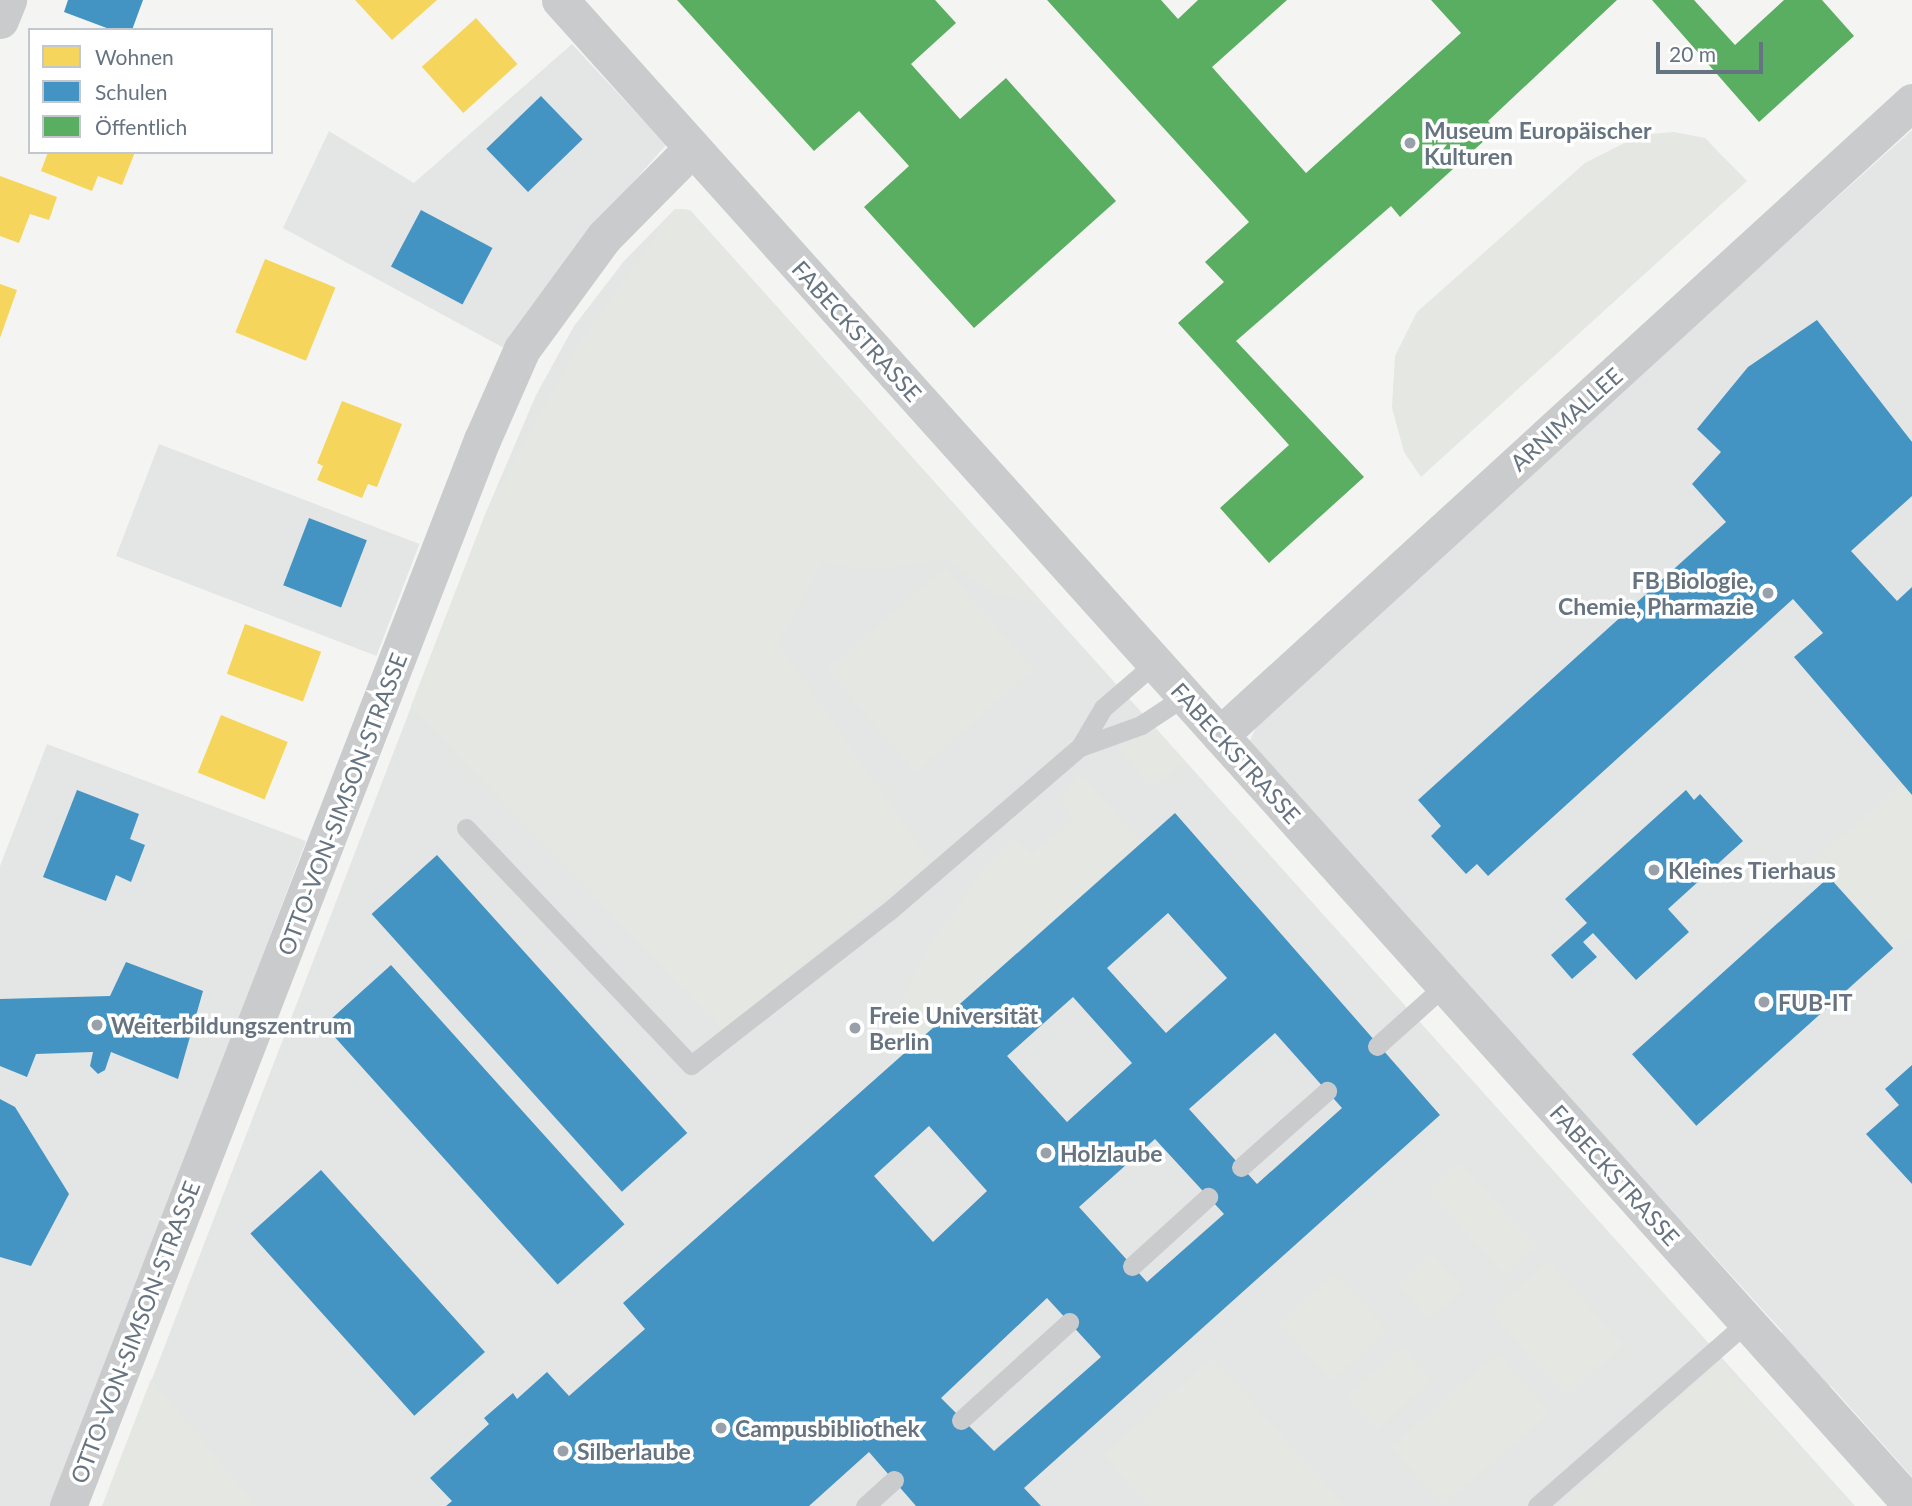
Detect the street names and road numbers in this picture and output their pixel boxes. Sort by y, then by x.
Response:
street label: FABECKSTRASSE [787,255,927,407]
street label: ARNIMALLEE [1504,362,1628,476]
street label: OTTO-VON-SIMSON-STRASSE [272,649,412,959]
street label: FABECKSTRASSE [1166,677,1306,829]
street label: FABECKSTRASSE [1545,1099,1685,1251]
street label: OTTO-VON-SIMSON-STRASSE [65,1177,205,1487]

